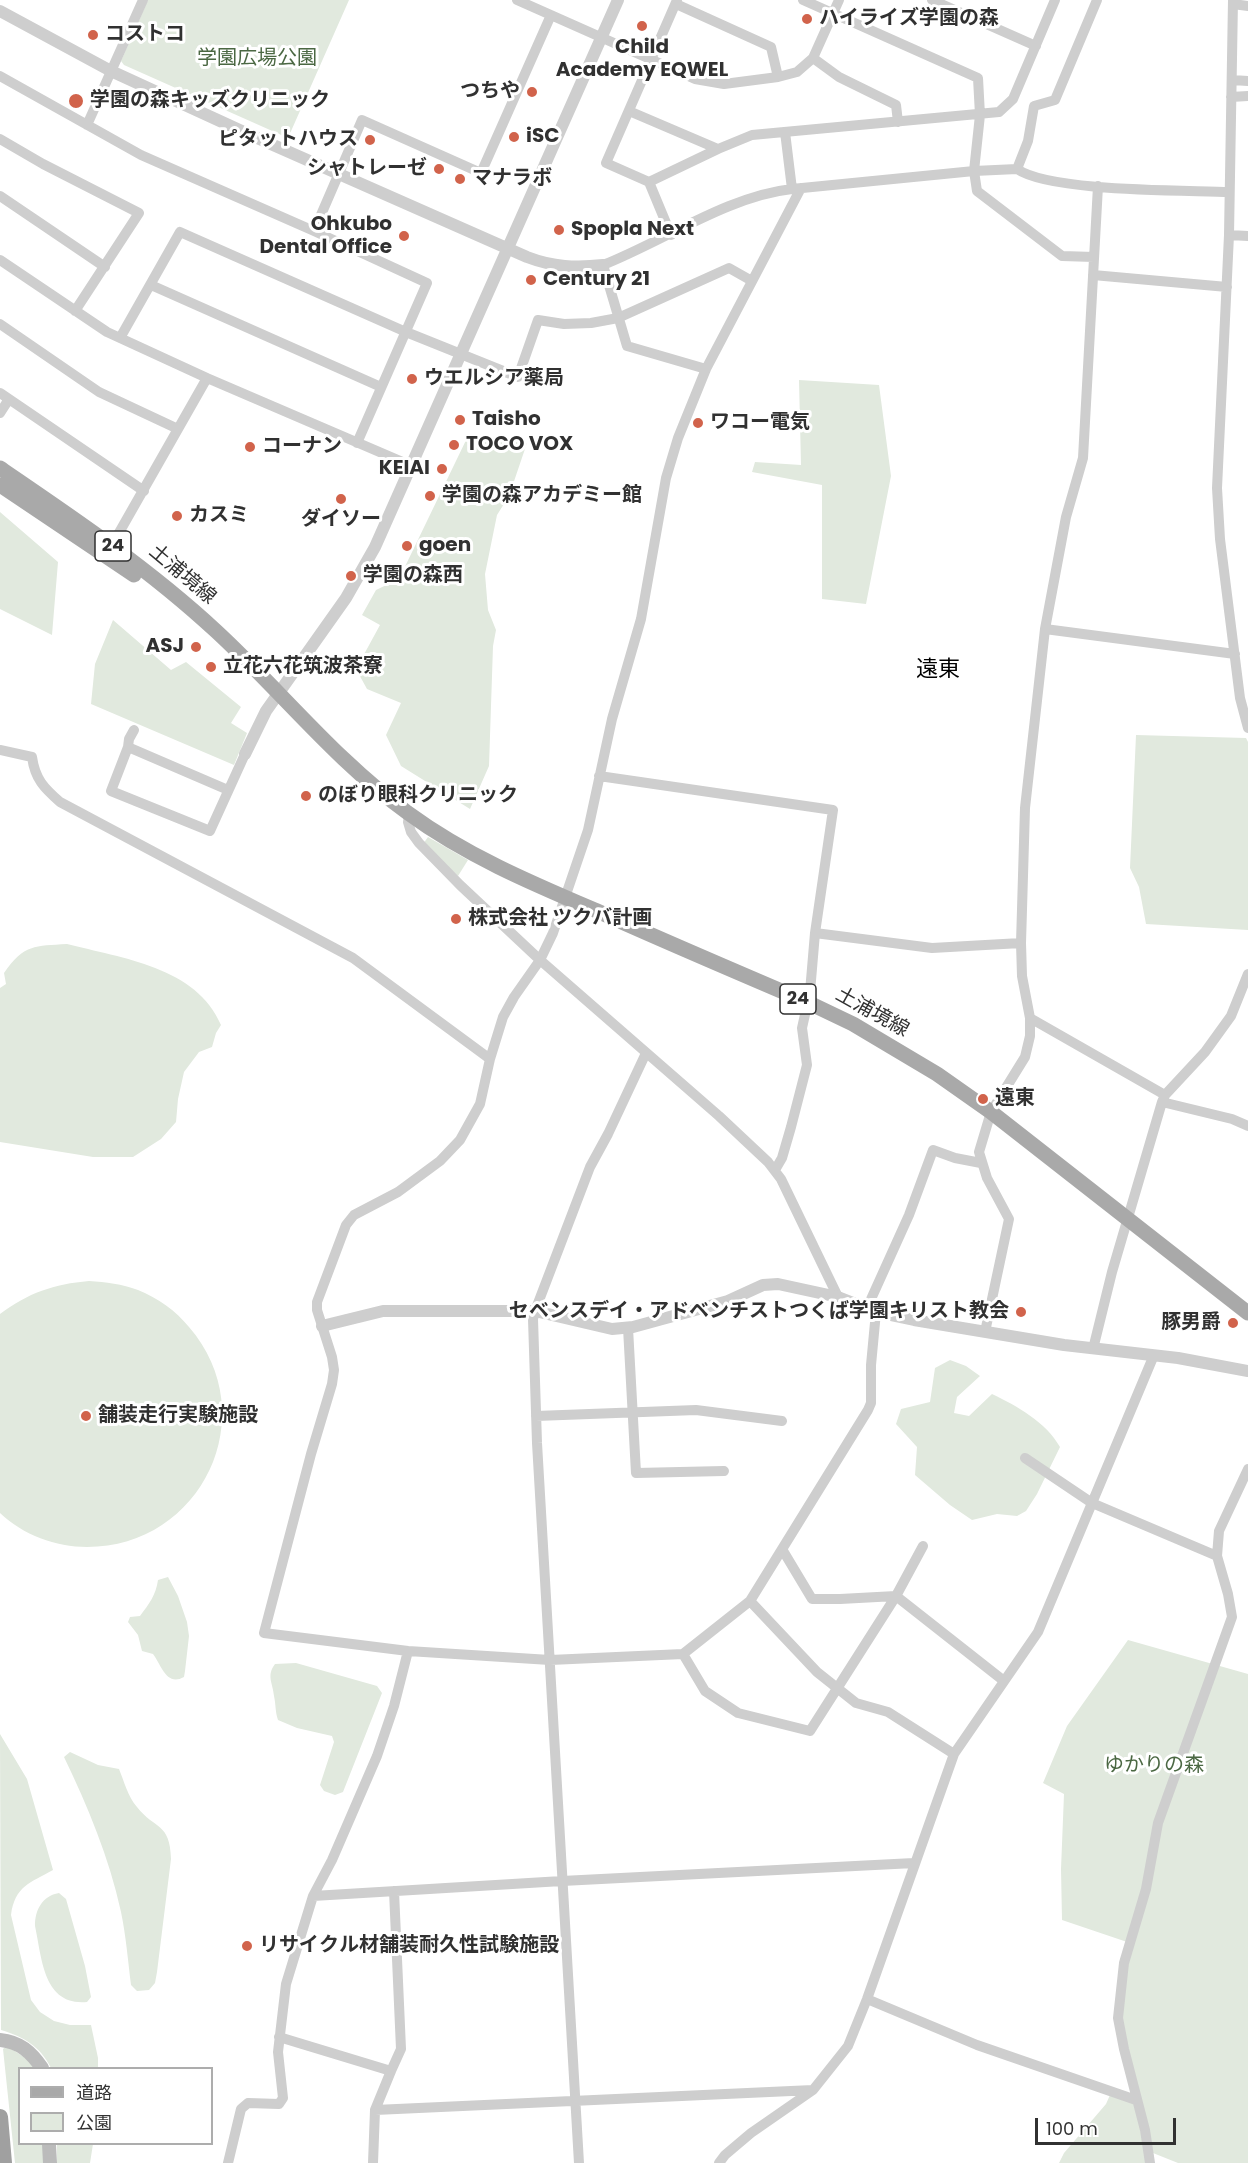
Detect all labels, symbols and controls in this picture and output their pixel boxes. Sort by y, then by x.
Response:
place label: ハイライズ学園の森 [819,7,999,31]
marker: ハイライズ学園の森 [800,12,814,26]
marker: Child Academy EQWEL [635,19,649,33]
place label: コストコ [105,23,185,47]
marker: コストコ [86,28,100,42]
place label: Child Academy EQWEL [556,36,728,83]
park label: 学園広場公園 [197,47,317,71]
place label: つちや [460,80,520,104]
marker: つちや [525,85,539,99]
place label: 学園の森キッズクリニック [90,89,330,113]
marker: 学園の森キッズクリニック [67,92,85,110]
place label: iSC [526,125,559,149]
place label: ピタットハウス [218,128,358,152]
marker: iSC [507,130,521,144]
marker: ピタットハウス [363,133,377,147]
place label: シャトレーゼ [307,157,427,181]
marker: シャトレーゼ [432,162,446,176]
place label: マナラボ [472,167,552,191]
marker: マナラボ [453,172,467,186]
place label: Ohkubo Dental Office [259,213,392,260]
place label: Spopla Next [571,218,694,242]
marker: Spopla Next [552,223,566,237]
marker: Ohkubo Dental Office [397,229,411,243]
place label: Century 21 [543,268,650,292]
marker: Century 21 [524,273,538,287]
place label: ウエルシア薬局 [424,367,564,391]
marker: ウエルシア薬局 [405,372,419,386]
place label: Taisho [472,408,541,432]
place label: ワコー電気 [710,411,810,435]
marker: Taisho [453,413,467,427]
marker: ワコー電気 [691,416,705,430]
place label: TOCO VOX [466,433,573,457]
place label: コーナン [262,435,342,459]
marker: TOCO VOX [447,438,461,452]
marker: コーナン [243,440,257,454]
place label: KEIAI [379,457,430,481]
marker: KEIAI [435,462,449,476]
place label: 学園の森アカデミー館 [442,484,642,508]
marker: 学園の森アカデミー館 [423,489,437,503]
marker: ダイソー [334,492,348,506]
place label: カスミ [189,504,249,528]
place label: ダイソー [301,508,381,532]
marker: カスミ [170,509,184,523]
road number: 24 [95,531,131,561]
place label: goen [419,534,471,558]
marker: goen [400,539,414,553]
street label: 土浦境線 [144,540,220,610]
place label: 学園の森西 [363,564,463,588]
marker: 学園の森西 [344,569,358,583]
place label: ASJ [145,635,184,659]
marker: ASJ [189,640,203,654]
place label: 立花六花筑波茶寮 [223,655,383,679]
district label: 遠東 [916,657,960,683]
marker: 立花六花筑波茶寮 [204,660,218,674]
place label: のぼり眼科クリニック [318,784,518,808]
marker: のぼり眼科クリニック [299,789,313,803]
place label: 株式会社 ツクバ計画 [468,907,652,931]
marker: 株式会社 ツクバ計画 [449,912,463,926]
street label: 土浦境線 [831,983,913,1043]
road number: 24 [780,984,816,1014]
place label: 遠東 [995,1087,1035,1111]
marker: 遠東 [976,1092,990,1106]
place label: セベンスデイ・アドベンチストつくば学園キリスト教会 [509,1300,1009,1324]
marker: セベンスデイ・アドベンチストつくば学園キリスト教会 [1014,1305,1028,1319]
place label: 豚男爵 [1161,1311,1221,1335]
marker: 豚男爵 [1226,1316,1240,1330]
place label: 舗装走行実験施設 [98,1404,258,1428]
marker: 舗装走行実験施設 [79,1409,93,1423]
park label: ゆかりの森 [1104,1754,1204,1778]
place label: リサイクル材舗装耐久性試験施設 [259,1934,559,1958]
marker: リサイクル材舗装耐久性試験施設 [240,1939,254,1953]
legend [18,2067,213,2145]
text: 道路 [76,2080,112,2105]
scale bar [1038,2106,1179,2144]
text: 公園 [76,2110,112,2135]
text: 100 m [1046,2116,1098,2141]

